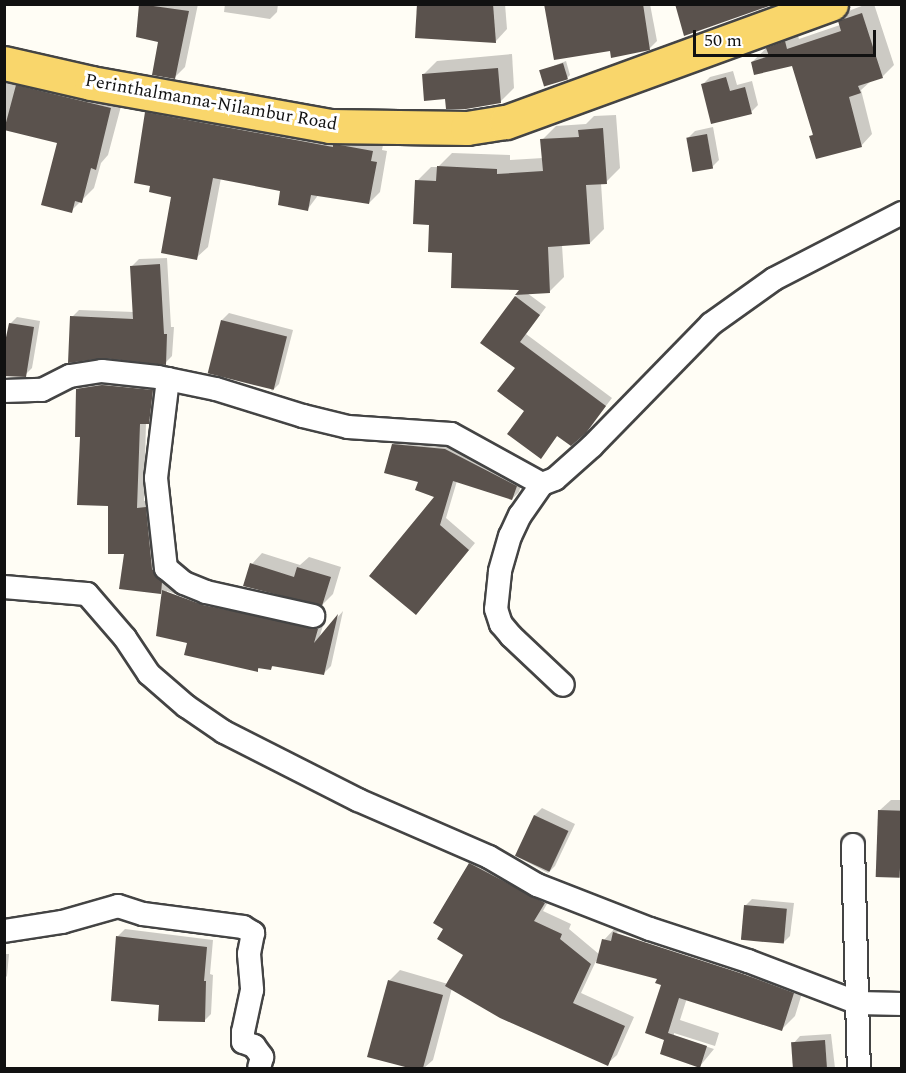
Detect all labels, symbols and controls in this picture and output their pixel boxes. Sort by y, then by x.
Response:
scale bar [696,18,879,56]
text: 50 m [704,27,742,54]
street label: Perinthalmanna-Nilambur Road [83,70,339,136]

